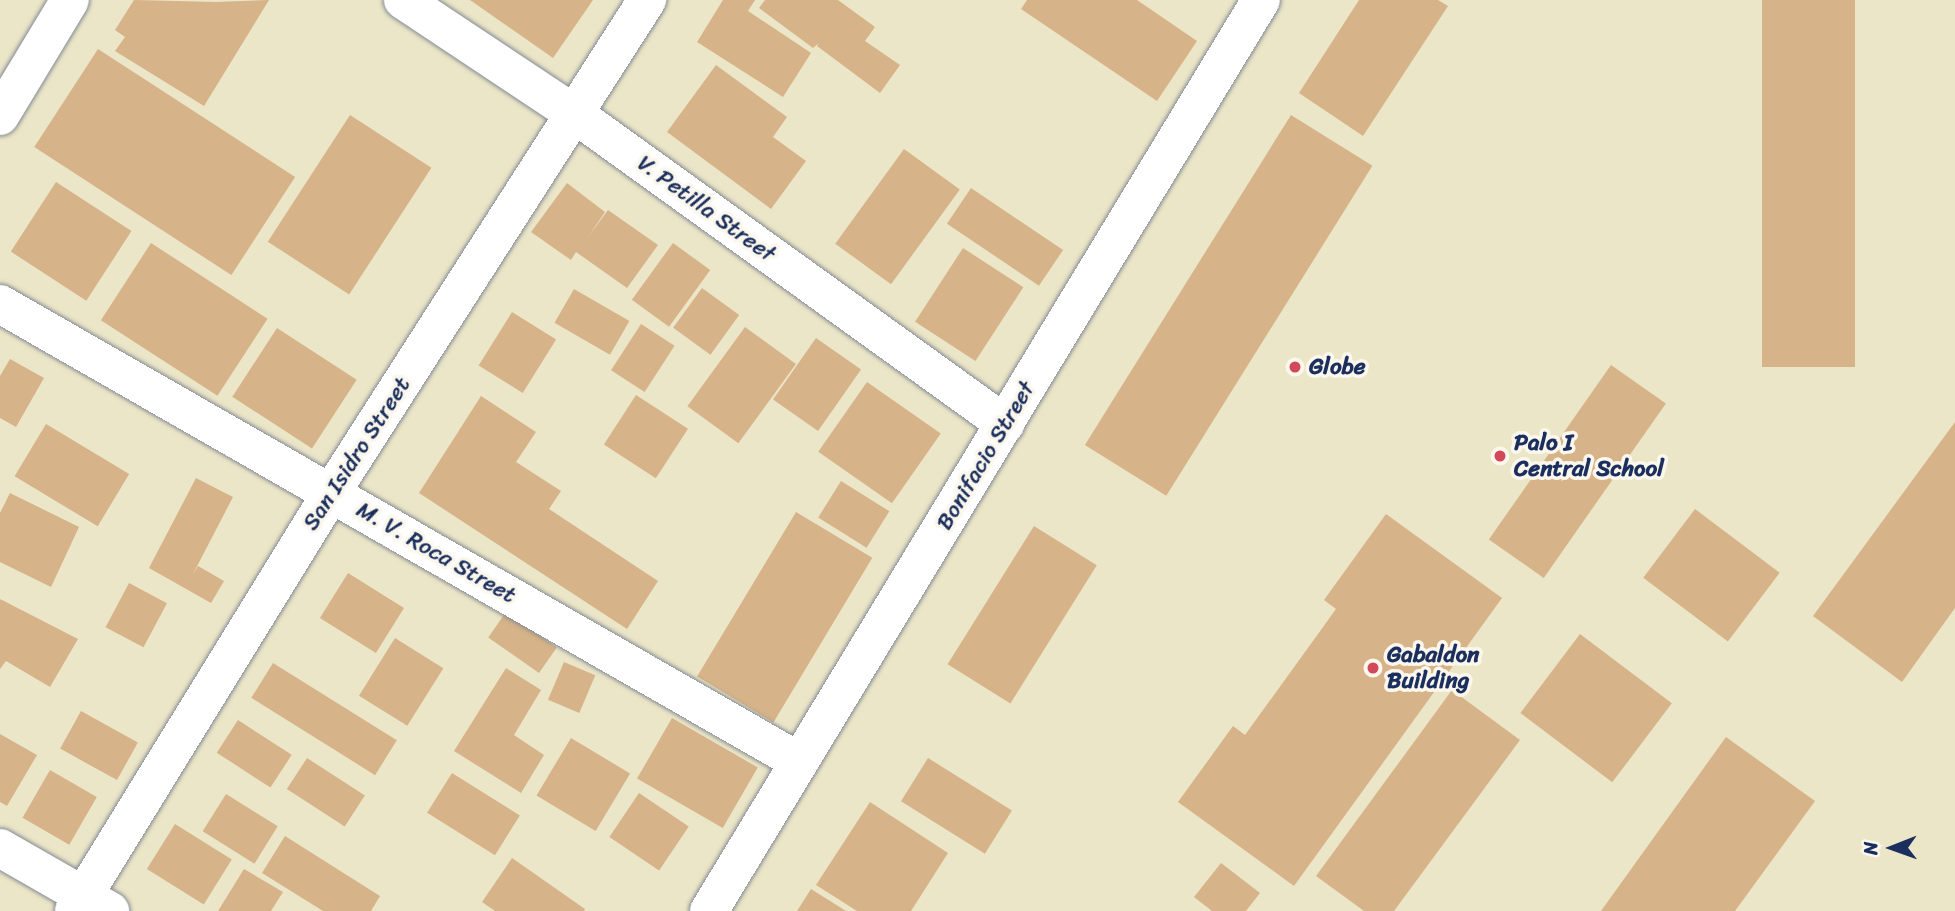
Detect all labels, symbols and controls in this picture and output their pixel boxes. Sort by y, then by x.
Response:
street label: V. Petilla Street [632,150,780,268]
place label: Globe [1309,353,1366,381]
marker: Globe [1287,359,1303,375]
street label: San Isidro Street [297,372,417,536]
street label: Bonifacio Street [931,377,1041,535]
place label: Palo I Central School [1514,429,1664,483]
marker: Palo I Central School [1492,448,1508,464]
street label: M. V. Roca Street [352,497,520,609]
place label: Gabaldon Building [1387,641,1480,695]
marker: Gabaldon Building [1365,660,1381,676]
north arrow [1857,813,1927,883]
text: N [1854,842,1887,855]

